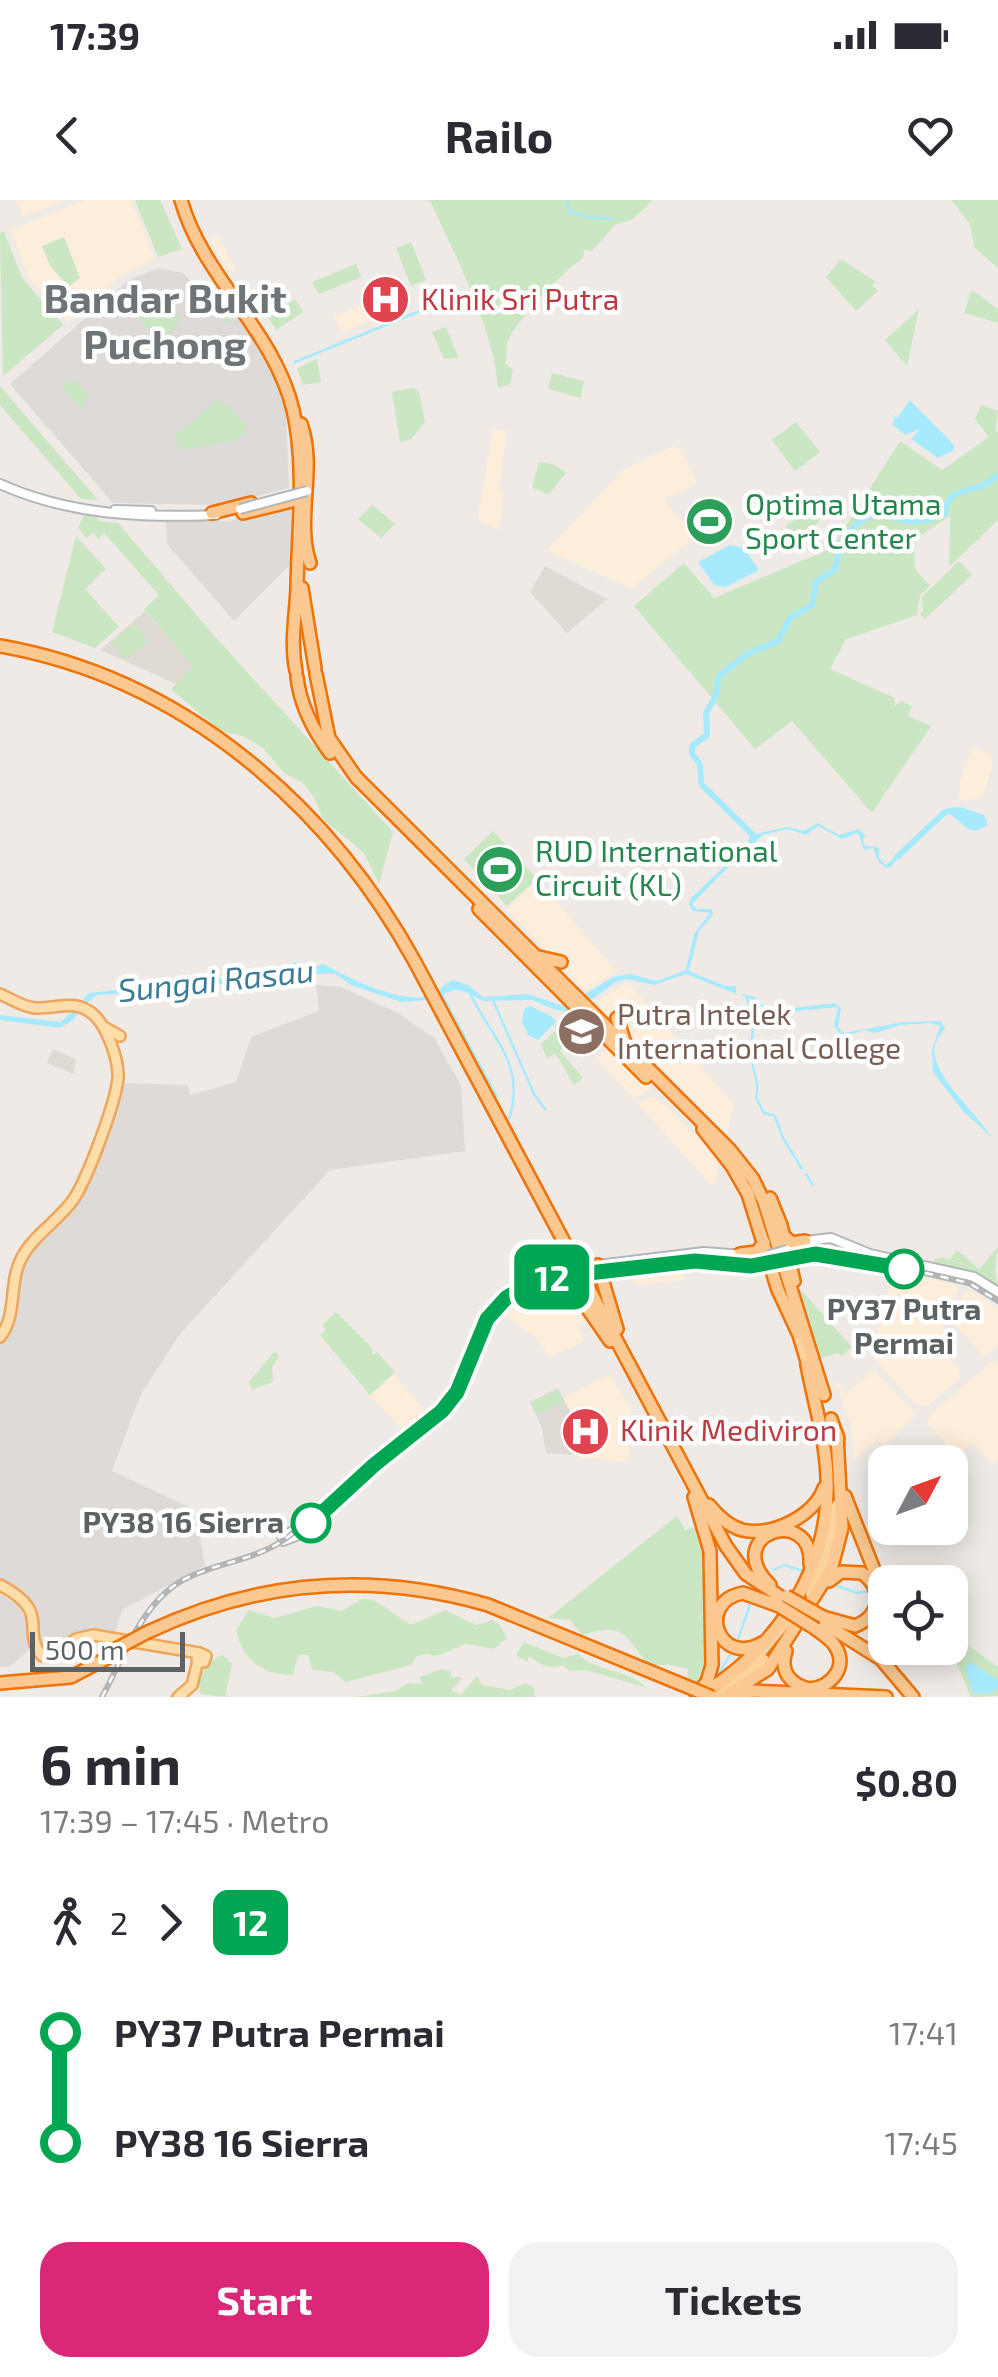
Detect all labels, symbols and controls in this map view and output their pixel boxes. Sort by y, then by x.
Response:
text: 17:39 [50,12,140,58]
icon: back [40,108,95,163]
text: Railo [445,108,553,162]
icon: heart [903,108,958,163]
district label: Bandar Bukit Puchong [43,273,287,367]
hospital icon: Klinik Sri Putra [360,274,412,326]
place label: Klinik Sri Putra [421,280,619,316]
place label: Optima Utama Sport Center [745,485,941,555]
sports icon: Optima Utama Sport Center [684,496,736,548]
place label: RUD International Circuit (KL) [535,832,778,902]
sports icon: RUD International Circuit (KL) [474,843,526,895]
water label: Sungai Rasau [116,950,316,1009]
place label: Putra Intelek International College [617,995,901,1065]
school or university icon: Putra Intelek International College [556,1006,608,1058]
line badge: 12 [507,1244,597,1310]
marker: PY37 Putra Permai [885,1250,923,1288]
text: 12 [534,1256,570,1298]
place label: PY37 Putra Permai [827,1290,981,1360]
hospital icon: Klinik Mediviron [559,1405,611,1457]
place label: Klinik Mediviron [620,1411,837,1447]
north arrow [868,1445,968,1545]
map controls [868,1445,968,1665]
place label: PY38 16 Sierra [82,1503,284,1539]
marker: PY38 16 Sierra [292,1504,330,1542]
button: locate [868,1565,968,1665]
scale bar [30,1627,185,1672]
text: 500 m [45,1632,125,1666]
text: 6 min [40,1730,181,1796]
text: $0.80 [855,1759,958,1805]
text: 17:39 – 17:45 · Metro [40,1801,329,1839]
icon: walk [40,1895,95,1950]
icon: forward [143,1895,198,1950]
text: 12 [233,1901,268,1943]
text: 2 [110,1903,128,1941]
text: PY37 Putra Permai [114,2009,445,2055]
text: 17:41 [889,2013,958,2051]
text: PY38 16 Sierra [114,2119,369,2165]
text: 17:45 [884,2123,958,2161]
button: Start [40,2242,489,2357]
button: Tickets [509,2242,958,2357]

